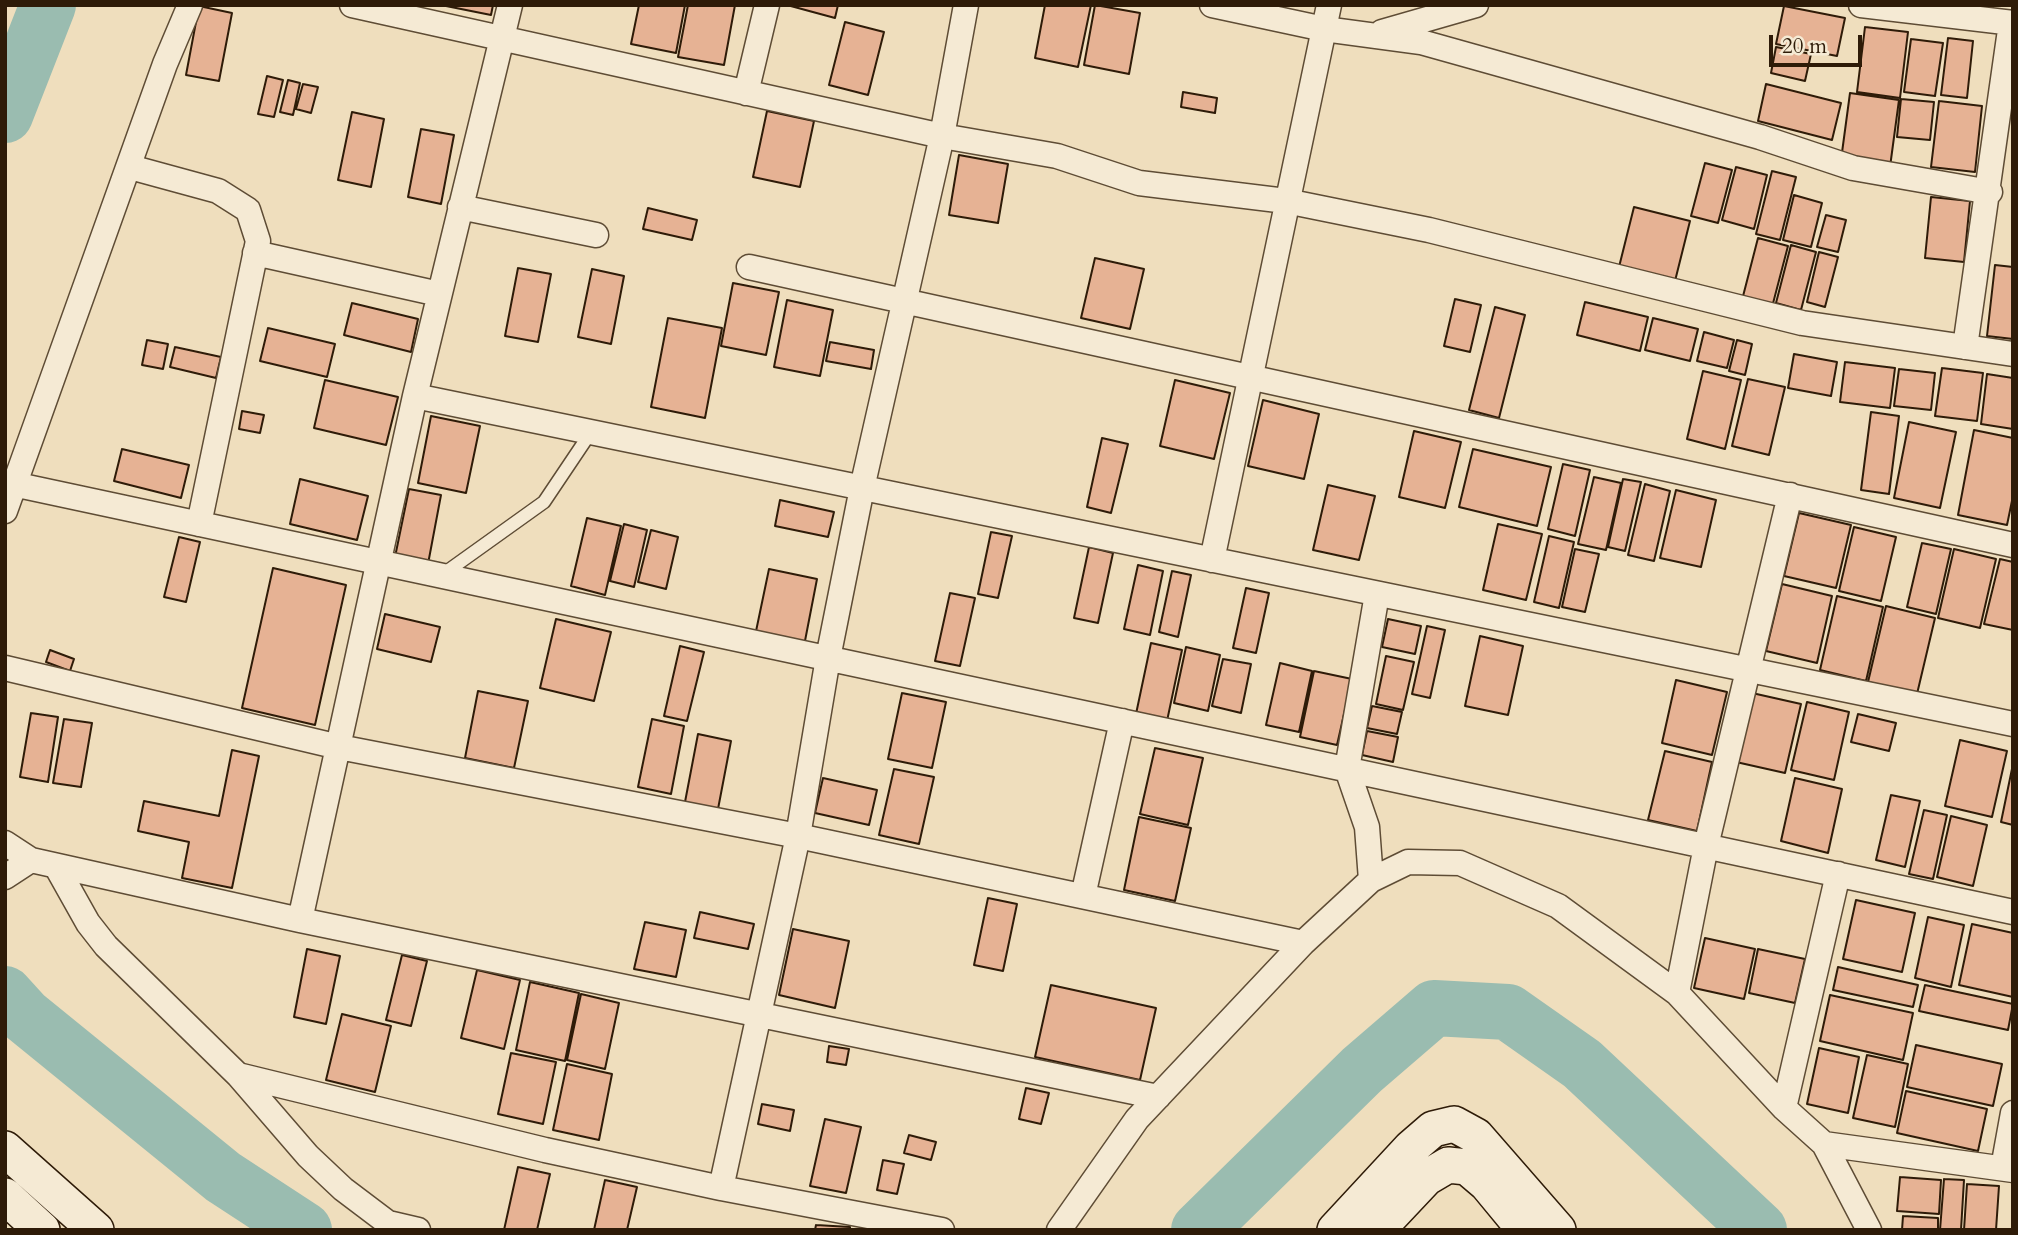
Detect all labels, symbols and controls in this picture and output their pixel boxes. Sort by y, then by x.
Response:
scale bar [1773,21,1866,65]
text: 20 m [1782,32,1827,61]

